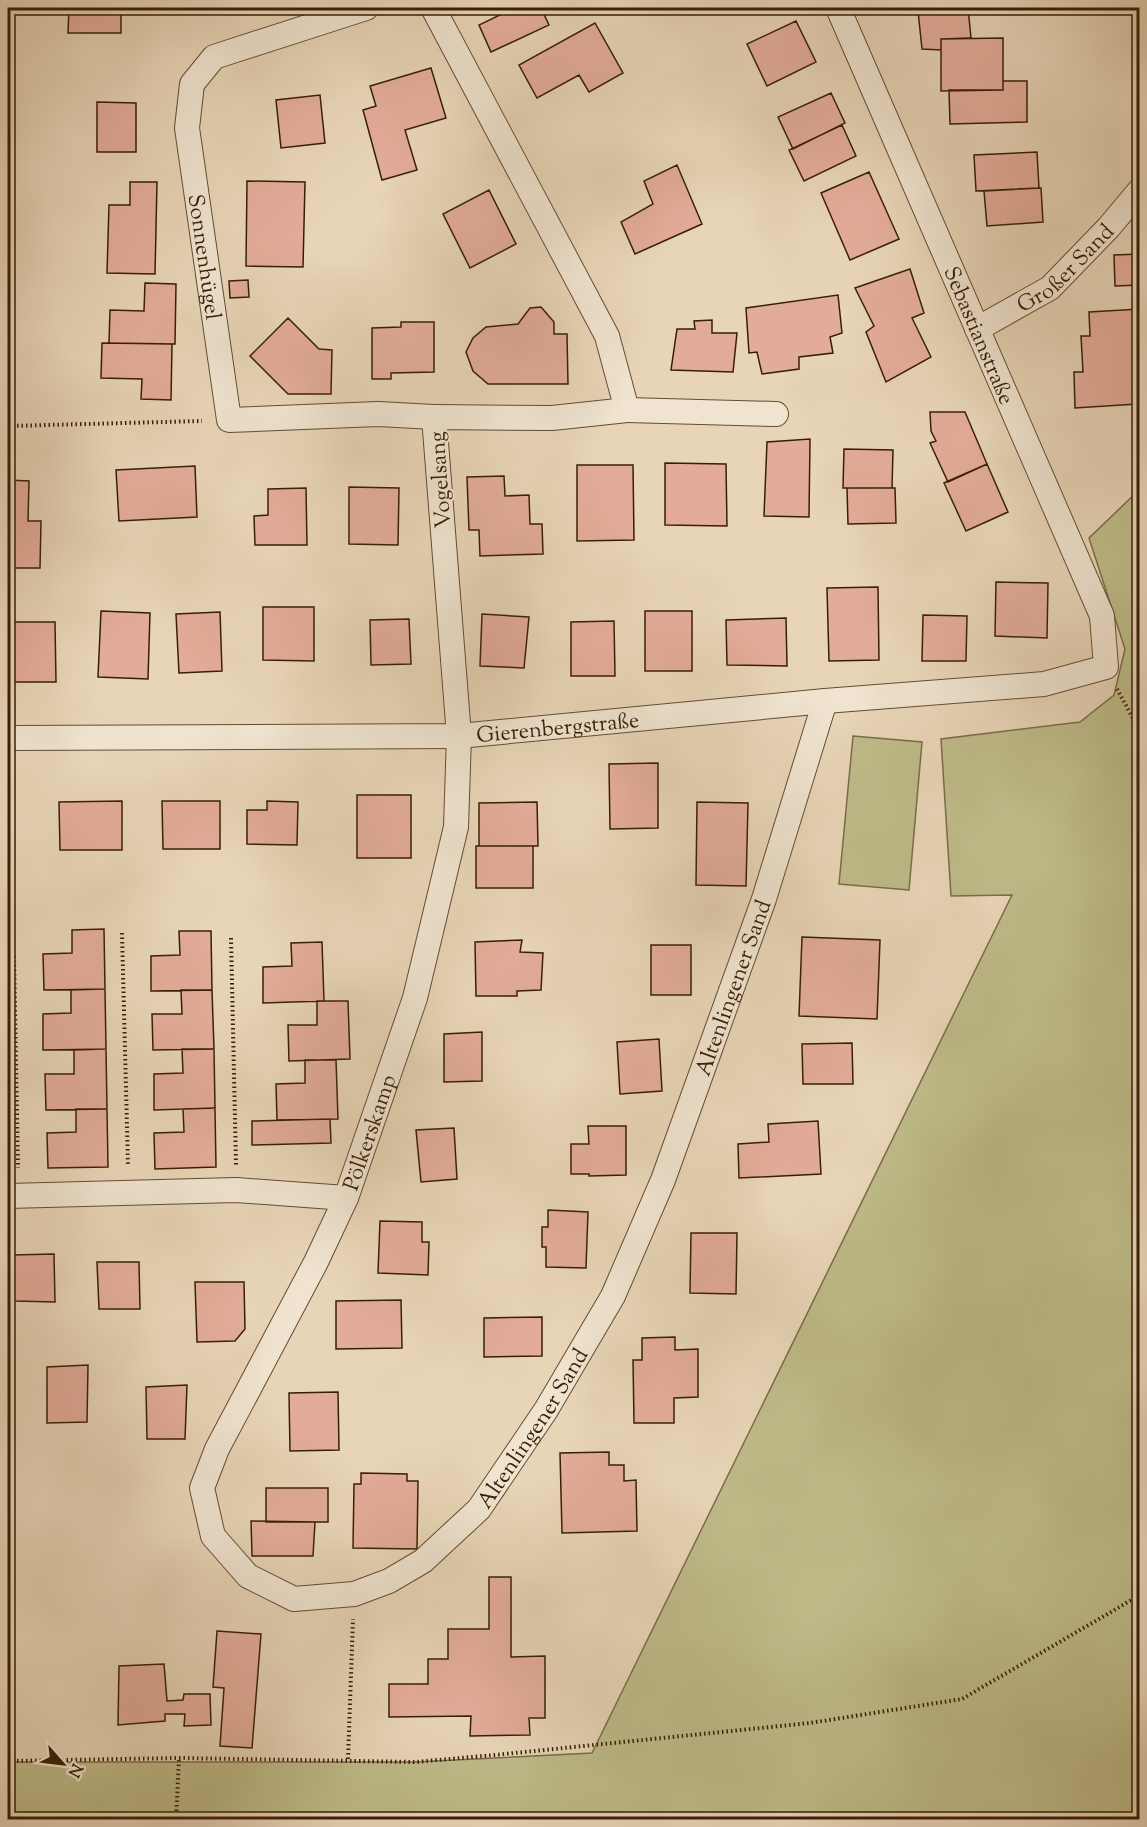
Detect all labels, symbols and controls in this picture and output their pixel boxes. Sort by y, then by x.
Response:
street label: Sonnenhügel [178,192,227,322]
street label: Großer Sand [1012,218,1123,322]
street label: Sebastianstraße [934,262,1021,410]
street label: Vogelsang [423,430,461,529]
street label: Gierenbergstraße [475,706,641,753]
street label: Altenlingener Sand [689,896,781,1081]
street label: Pölkerskamp [337,1071,406,1196]
street label: Altenlingener Sand [471,1343,598,1516]
north arrow [33,1734,93,1794]
text: N [61,1759,87,1781]

